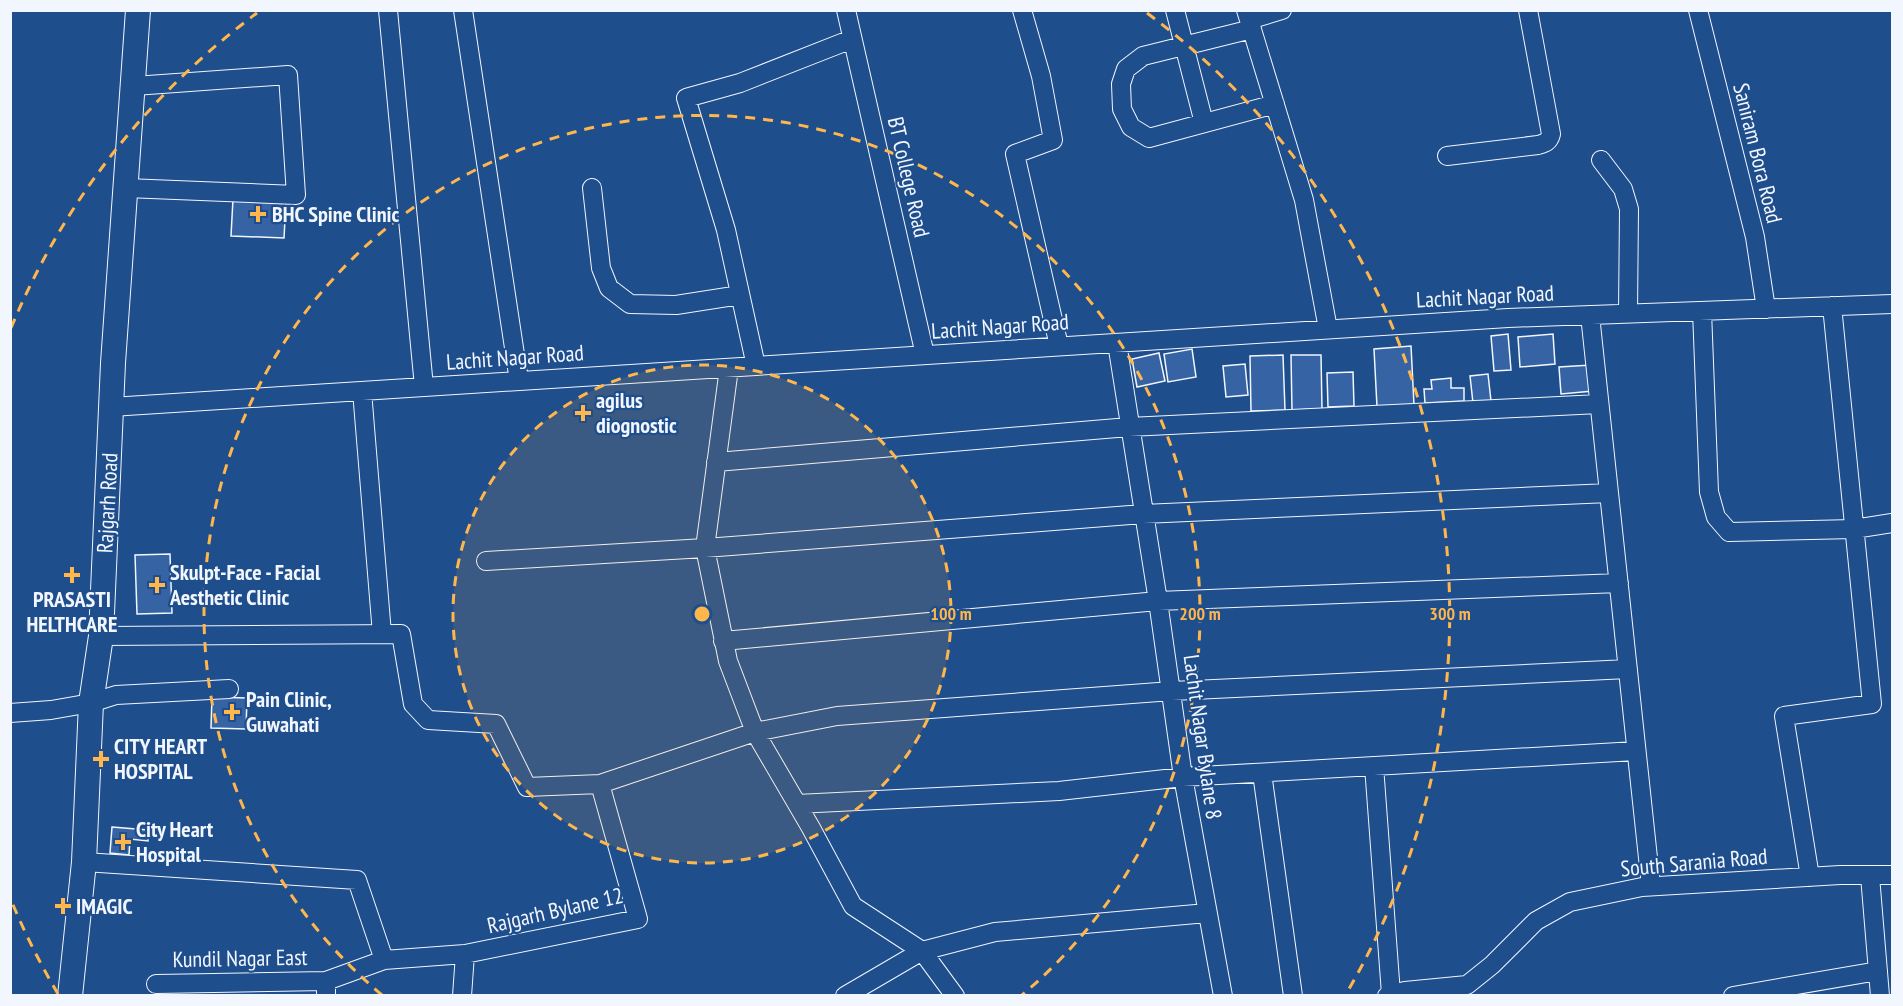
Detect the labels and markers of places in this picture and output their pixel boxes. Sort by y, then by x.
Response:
place label: BHC Spine Clinic [272,200,400,228]
marker: BHC Spine Clinic [249,205,267,223]
place label: agilus diognostic [596,386,677,439]
marker: agilus diognostic [574,404,592,422]
place label: Skulpt-Face - Facial Aesthetic Clinic [169,558,321,611]
marker: PRASASTI HELTHCARE [63,566,81,584]
marker: Skulpt-Face - Facial Aesthetic Clinic [148,576,166,594]
place label: PRASASTI HELTHCARE [26,585,118,638]
centre of rings [692,604,712,624]
place label: Pain Clinic, Guwahati [246,685,332,738]
marker: Pain Clinic, Guwahati [223,703,241,721]
place label: CITY HEART HOSPITAL [114,732,208,785]
marker: CITY HEART HOSPITAL [92,750,110,768]
place label: City Heart Hospital [136,815,214,868]
marker: City Heart Hospital [114,833,132,851]
place label: IMAGIC [76,892,133,920]
marker: IMAGIC [54,897,72,915]

